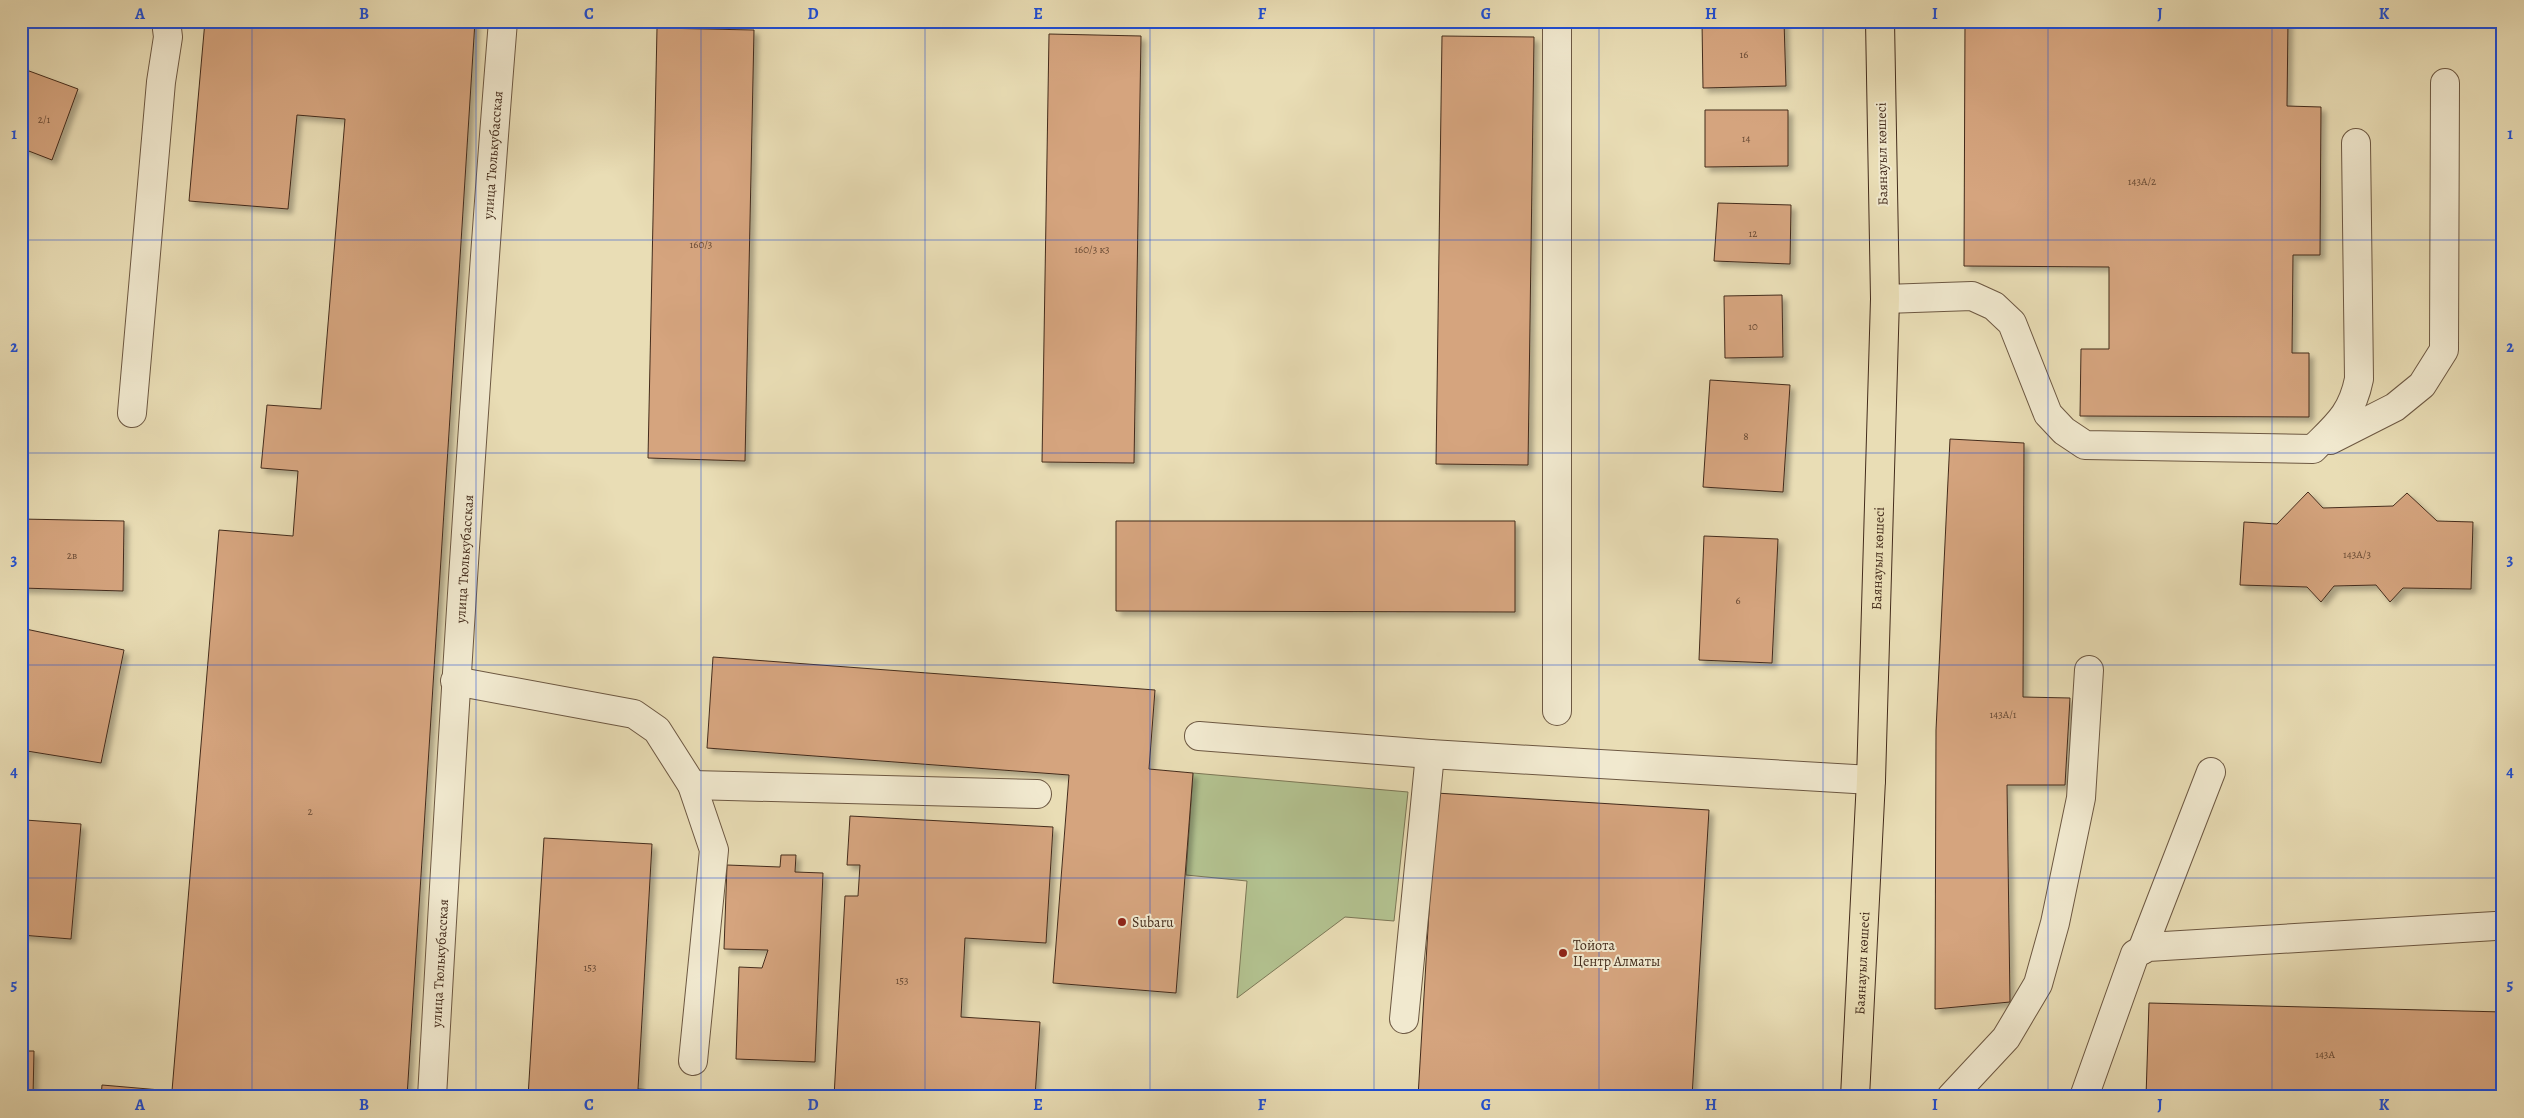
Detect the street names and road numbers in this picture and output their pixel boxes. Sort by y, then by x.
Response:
street label: улица Тюлькубасская [478,90,507,221]
street label: Баянауыл көшесі [1872,102,1892,206]
street label: улица Тюлькубасская [450,494,478,625]
street label: Баянауыл көшесі [1866,507,1888,610]
street label: улица Тюлькубасская [426,898,453,1029]
street label: Баянауыл көшесі [1850,911,1874,1015]

